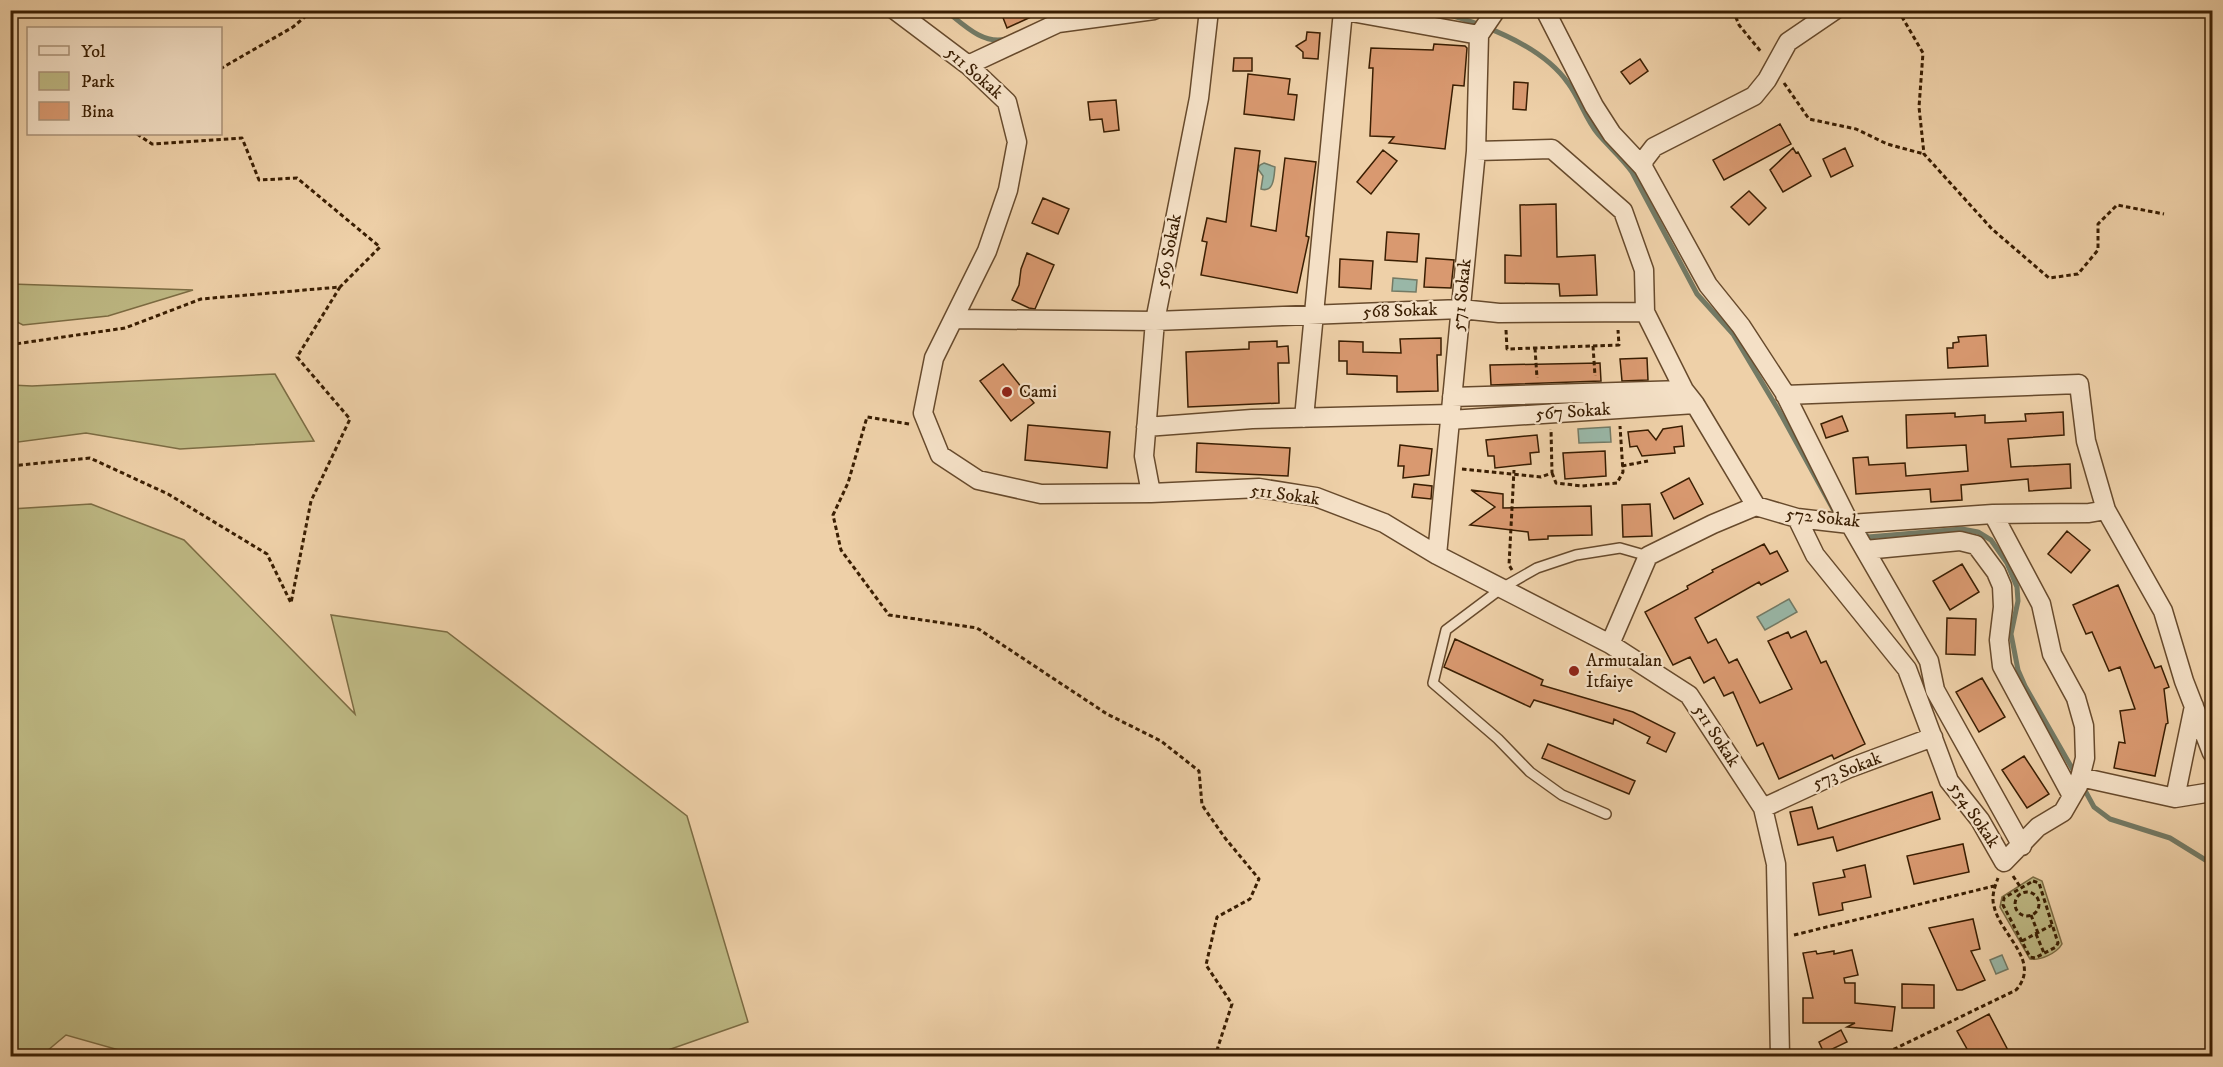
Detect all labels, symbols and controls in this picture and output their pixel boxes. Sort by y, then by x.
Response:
legend [27,27,222,135]
text: Yol [81,41,106,63]
street label: 511 Sokak [940,42,1008,104]
text: Park [81,71,115,93]
text: Bina [81,101,114,123]
street label: 569 Sokak [1151,212,1187,290]
street label: 571 Sokak [1447,258,1477,332]
street label: 568 Sokak [1362,299,1438,323]
place label: Cami [1019,381,1057,403]
marker: Cami [1000,385,1014,399]
street label: 567 Sokak [1535,398,1611,426]
street label: 511 Sokak [1249,479,1321,511]
street label: 572 Sokak [1785,503,1861,533]
place label: Armutalan İtfaiye [1586,650,1663,693]
marker: Armutalan İtfaiye [1567,664,1581,678]
street label: 511 Sokak [1688,701,1744,771]
street label: 573 Sokak [1809,747,1885,795]
street label: 554 Sokak [1944,778,2004,852]

